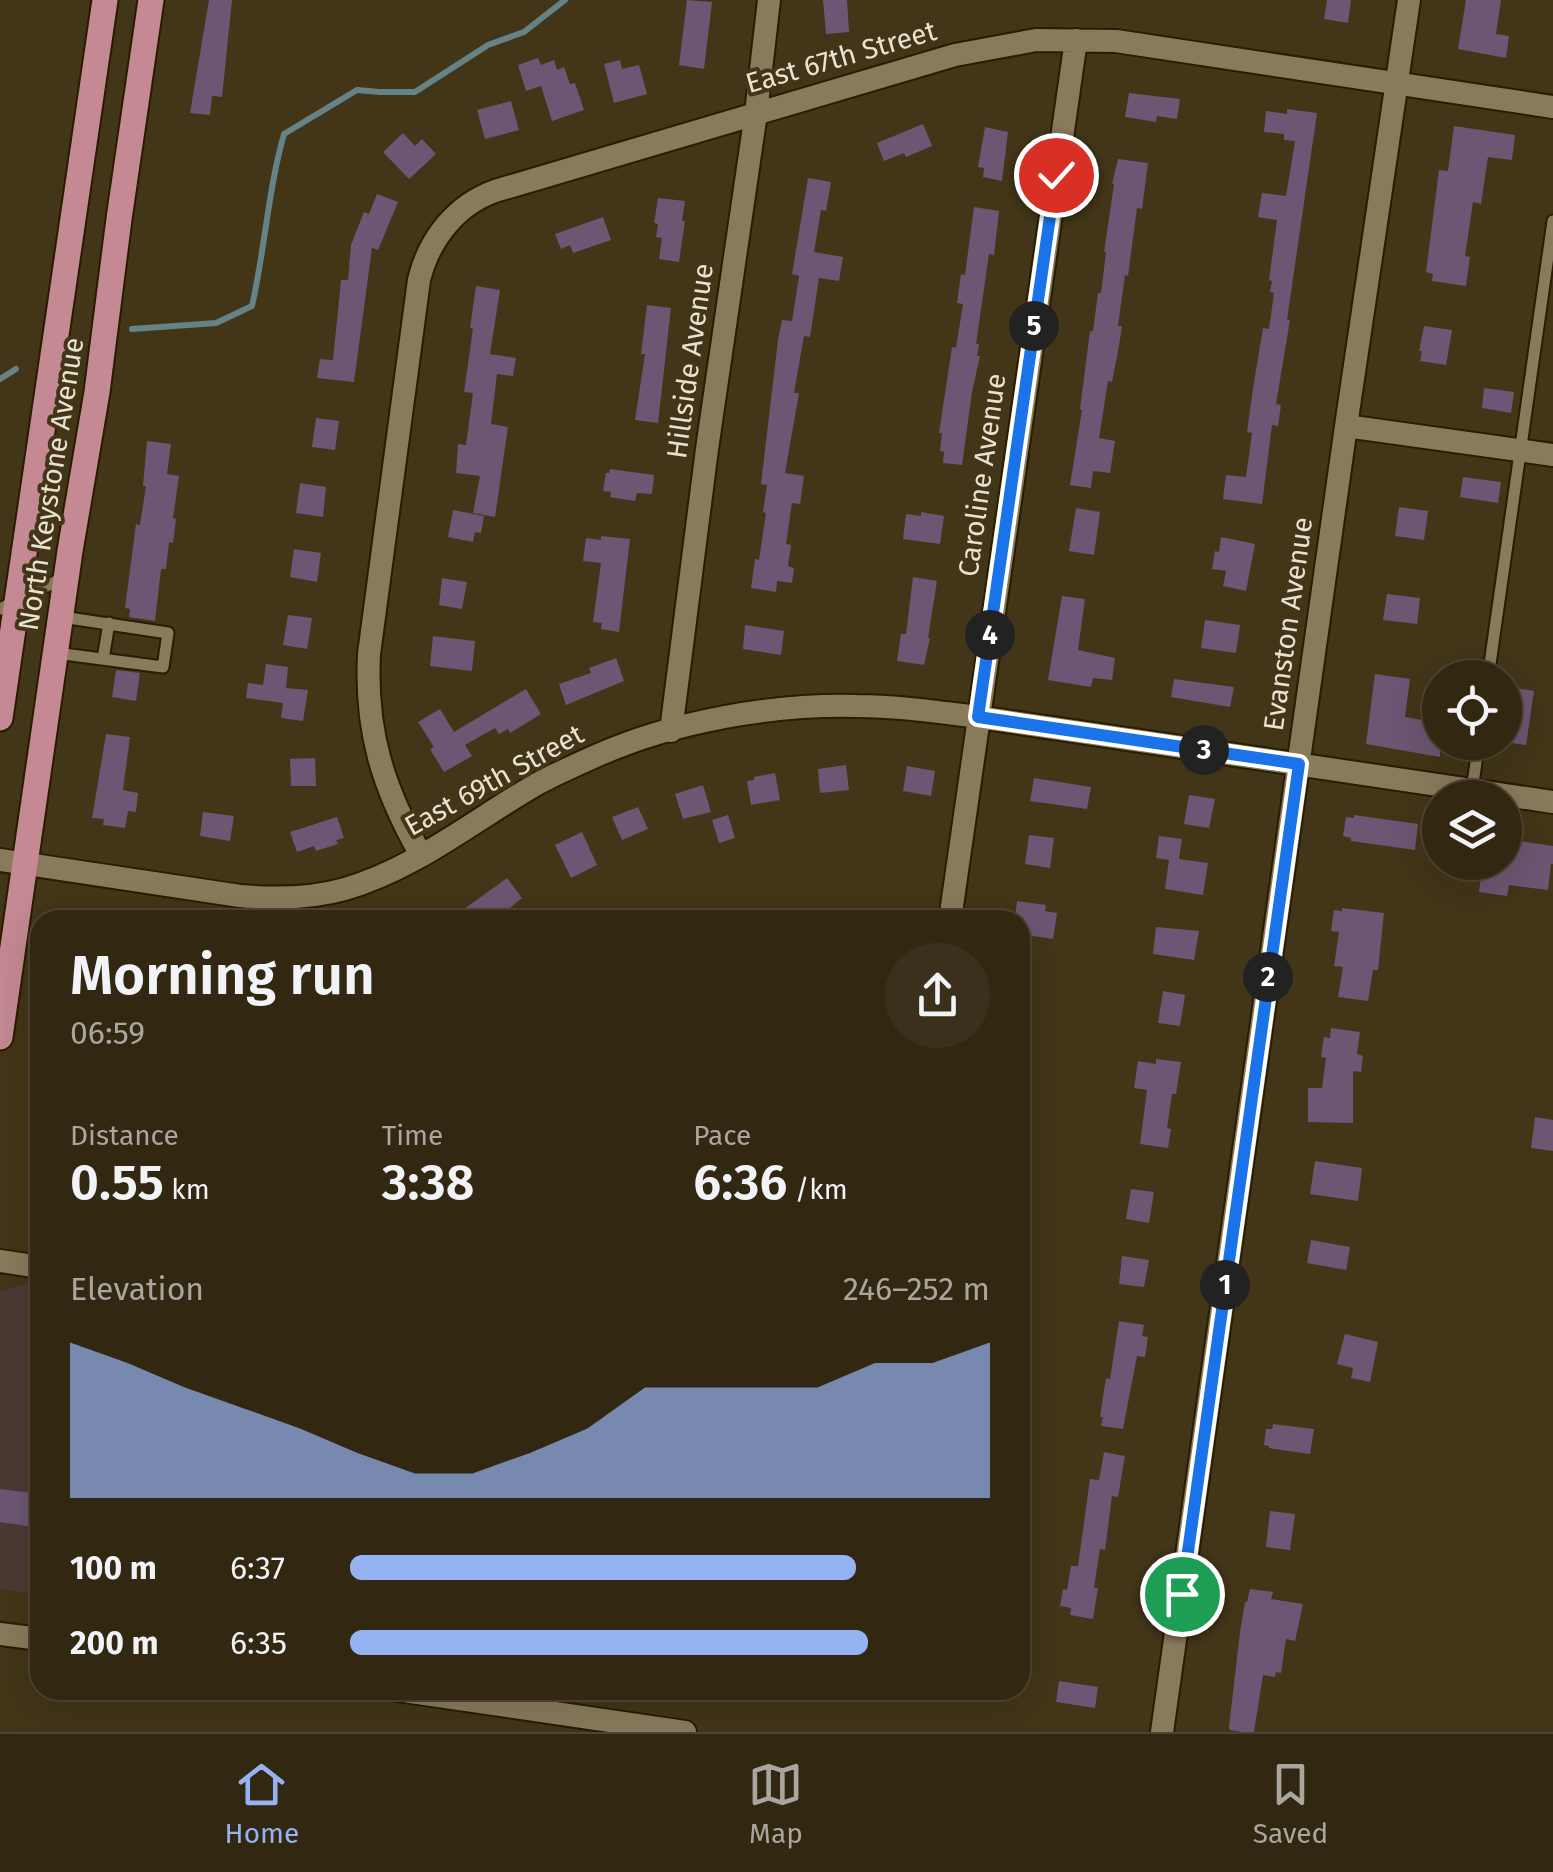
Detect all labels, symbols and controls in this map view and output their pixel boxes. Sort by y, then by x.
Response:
street label: East 67th Street [742,14,941,100]
pin [1014,133,1099,218]
icon: check [1029,148,1084,203]
street label: Hillside Avenue [660,261,720,461]
pin: 5 [1009,301,1059,351]
text: 5 [1026,309,1042,342]
street label: North Keystone Avenue [12,335,90,633]
street label: Caroline Avenue [951,371,1013,579]
street label: Evanston Avenue [1257,515,1319,733]
pin: 4 [965,610,1015,660]
text: 4 [982,618,998,651]
map controls [1422,660,1522,880]
button: locate [1422,660,1522,760]
street label: East 69th Street [399,717,590,843]
pin: 3 [1179,725,1229,775]
text: 3 [1197,733,1211,766]
button: layers [1422,780,1522,880]
text: Morning run [70,943,375,1009]
button: share [885,943,990,1048]
pin: 2 [1243,952,1293,1002]
text: 2 [1261,960,1275,993]
text: 06:59 [70,1014,145,1052]
text: Distance [70,1119,179,1152]
text: Time [382,1119,443,1152]
text: Pace [693,1119,751,1152]
text: 0.55 [70,1152,164,1212]
text: 3:38 [382,1152,475,1212]
text: 6:36 [693,1152,787,1212]
text: km [164,1173,210,1206]
text: /km [787,1173,848,1206]
pin: 1 [1200,1260,1250,1310]
text: 1 [1219,1268,1232,1301]
text: Elevation [70,1270,204,1308]
text: 246–252 m [843,1270,990,1308]
text: 100 m [70,1549,157,1587]
text: 6:37 [230,1549,285,1587]
pin [1140,1552,1225,1637]
icon: arrive [1155,1567,1210,1622]
text: 200 m [70,1624,159,1662]
text: 6:35 [230,1624,287,1662]
tab: Home [225,1757,299,1850]
tab: Map [748,1757,803,1850]
tab: Saved [1253,1757,1328,1850]

